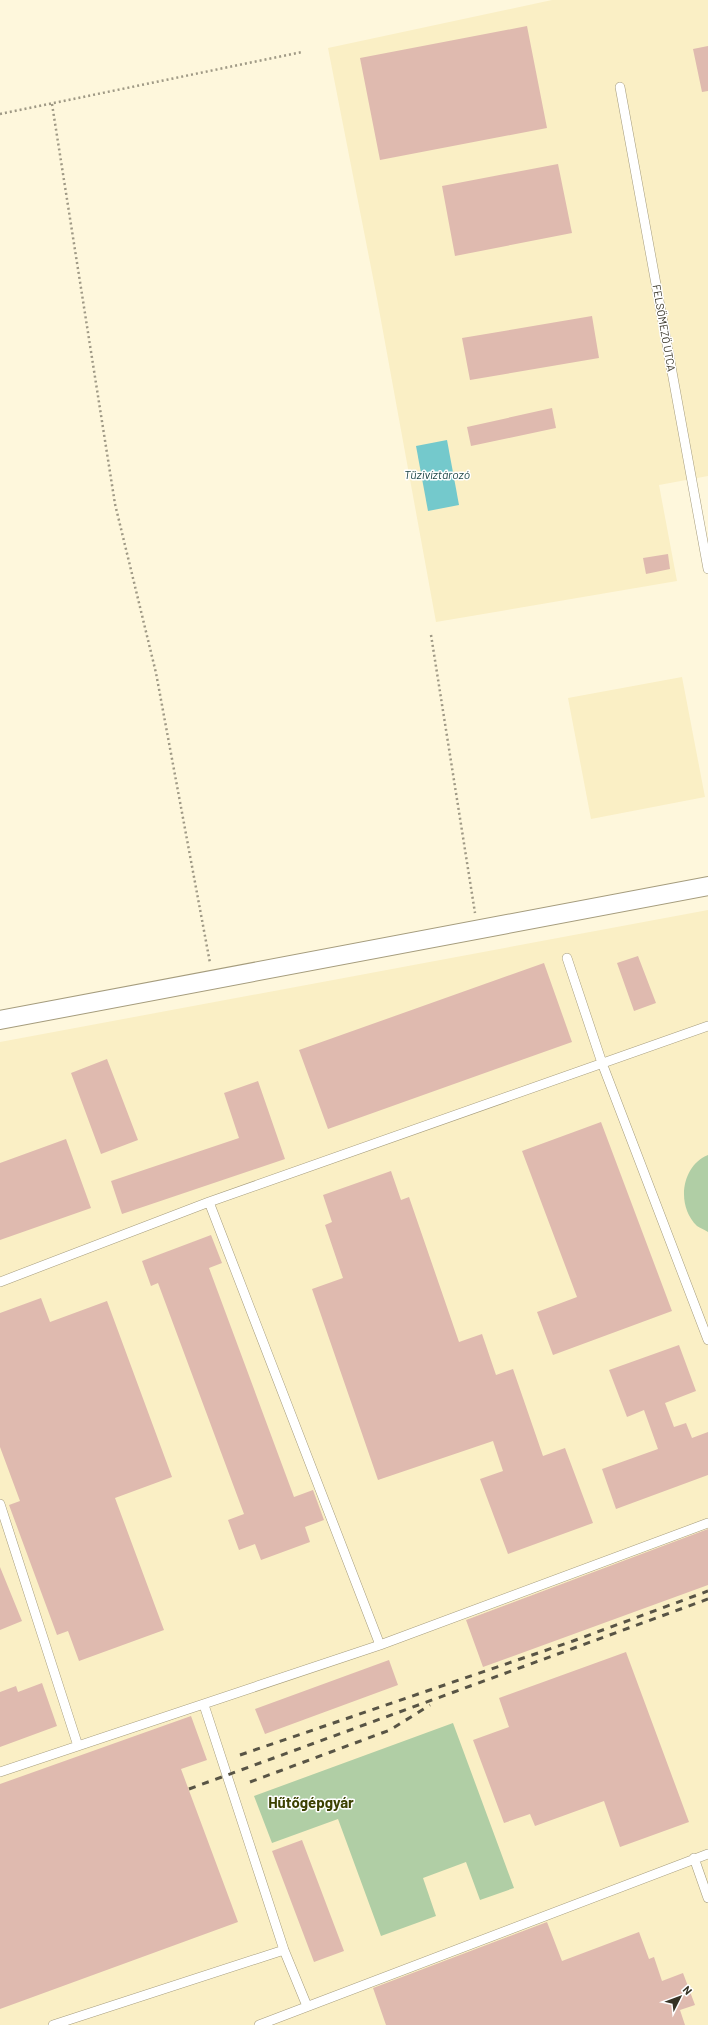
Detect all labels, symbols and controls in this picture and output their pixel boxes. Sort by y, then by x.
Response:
street label: FELSŐMEZŐ UTCA [650,283,679,373]
water label: Tüzivíztározó [404,467,470,481]
district label: Hűtőgépgyár [268,1793,354,1811]
north arrow [660,1977,700,2017]
text: N [681,1983,695,1997]

